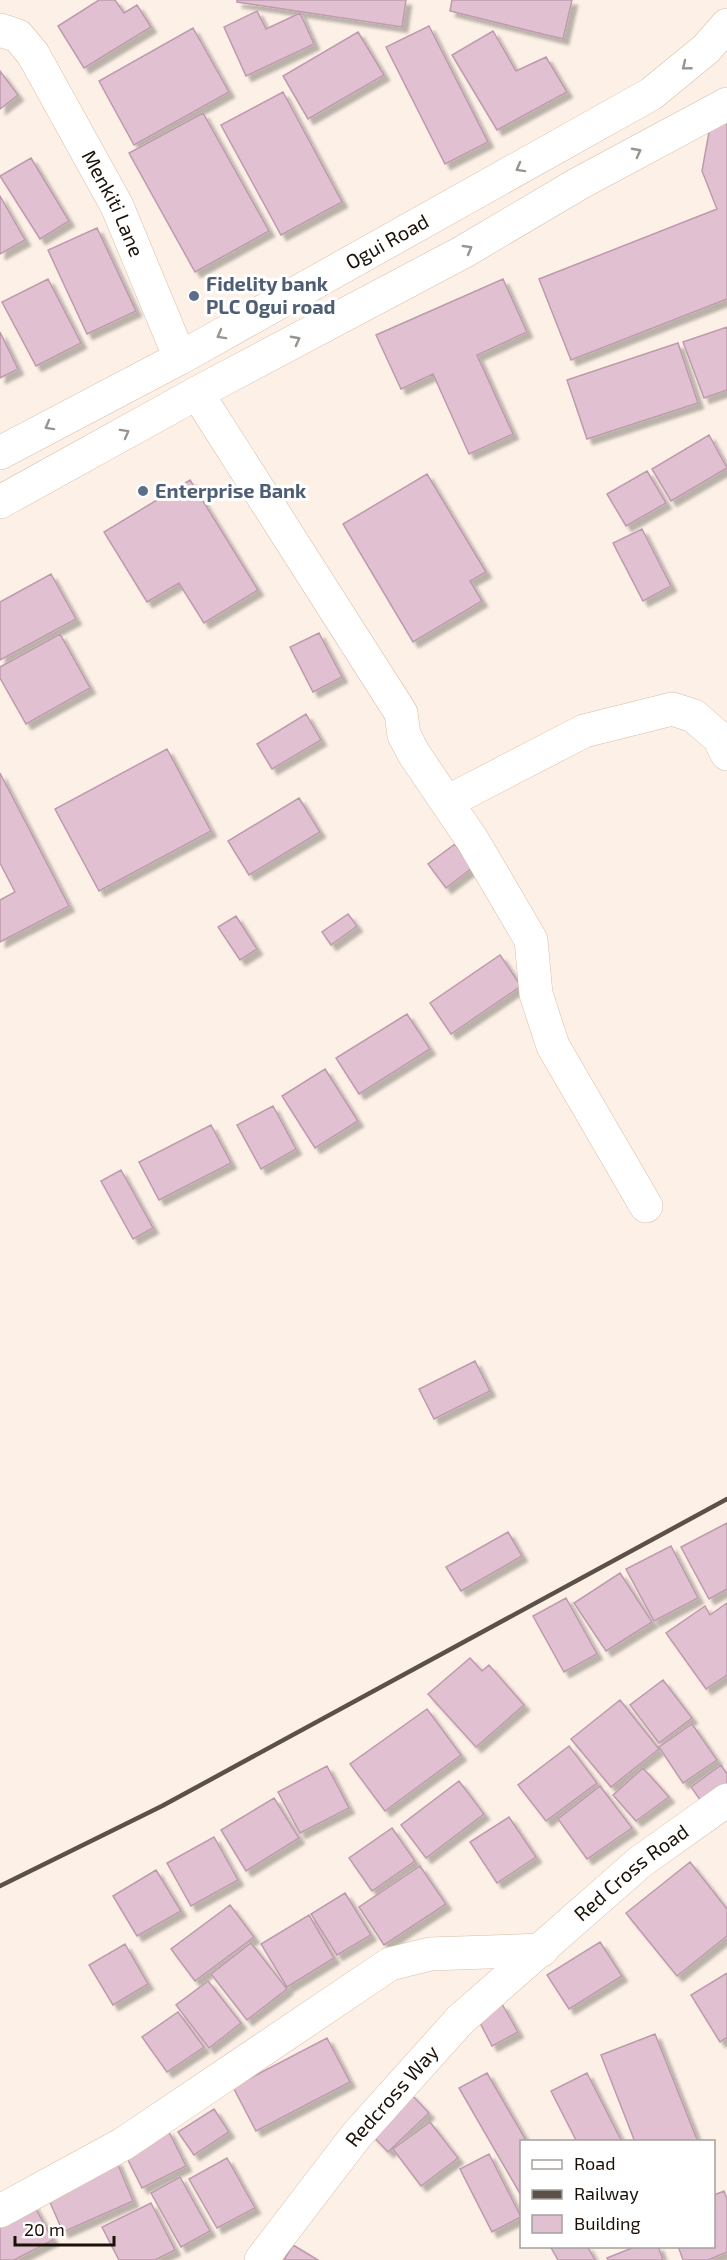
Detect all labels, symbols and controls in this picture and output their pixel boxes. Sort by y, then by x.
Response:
one-way arrow [681,59,692,70]
street label: Menkiti Lane [77,145,150,260]
one-way arrow [631,148,642,159]
one-way arrow [516,161,526,173]
street label: Ogui Road [341,208,432,274]
one-way arrow [462,244,472,256]
place label: Fidelity bank PLC Ogui road [206,271,336,318]
marker: Fidelity bank PLC Ogui road [187,289,201,303]
one-way arrow [217,328,227,339]
one-way arrow [290,336,300,347]
one-way arrow [45,419,55,430]
one-way arrow [118,429,129,440]
place label: Enterprise Bank [155,478,307,502]
marker: Enterprise Bank [136,484,150,498]
street label: Red Cross Road [569,1819,693,1925]
street label: Redcross Way [339,2039,443,2151]
legend [520,2140,715,2248]
text: Road [574,2152,615,2174]
text: Railway [574,2182,639,2204]
scale bar [15,2209,114,2247]
text: Building [574,2212,641,2234]
text: 20 m [24,2218,65,2240]

